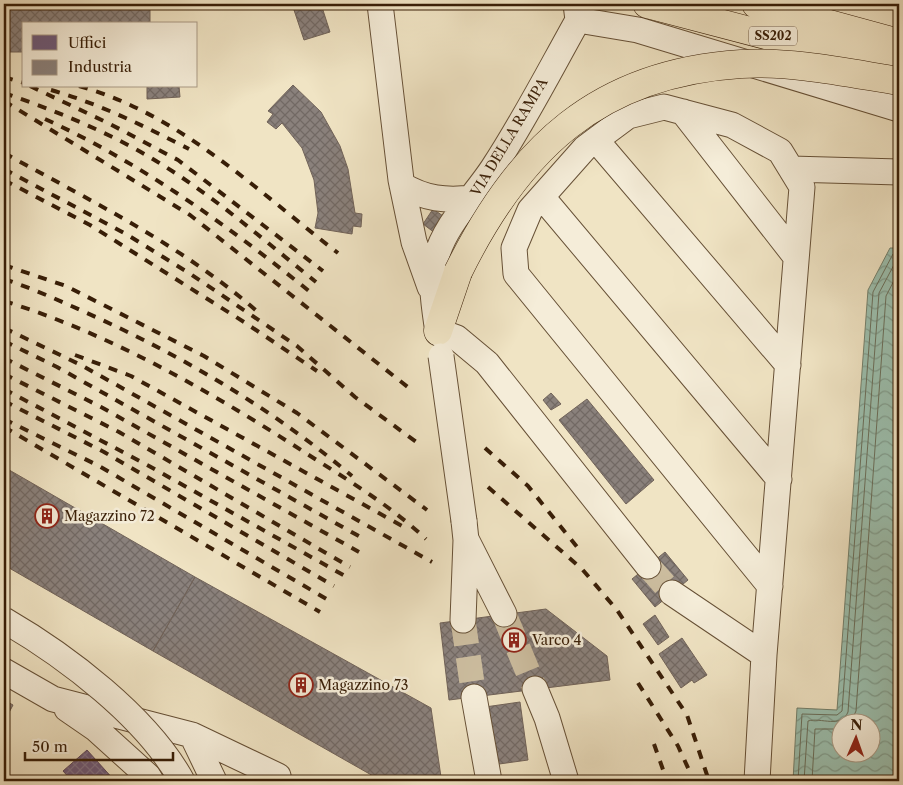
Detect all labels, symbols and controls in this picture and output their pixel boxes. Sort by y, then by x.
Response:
legend [22,22,198,88]
road number: SS202 [749,27,797,46]
text: Uffici [68,33,107,52]
text: Industria [68,57,132,76]
street label: VIA DELLA RAMPA [466,74,552,200]
building icon: Magazzino 72 [34,503,60,529]
place label: Magazzino 72 [64,507,155,525]
building icon: Varco 4 [501,627,527,653]
place label: Varco 4 [531,631,582,649]
building icon: Magazzino 73 [288,672,314,698]
place label: Magazzino 73 [318,676,409,694]
north arrow [830,712,880,762]
text: N [850,716,863,734]
scale bar [25,730,172,762]
text: 50 m [32,737,68,756]

